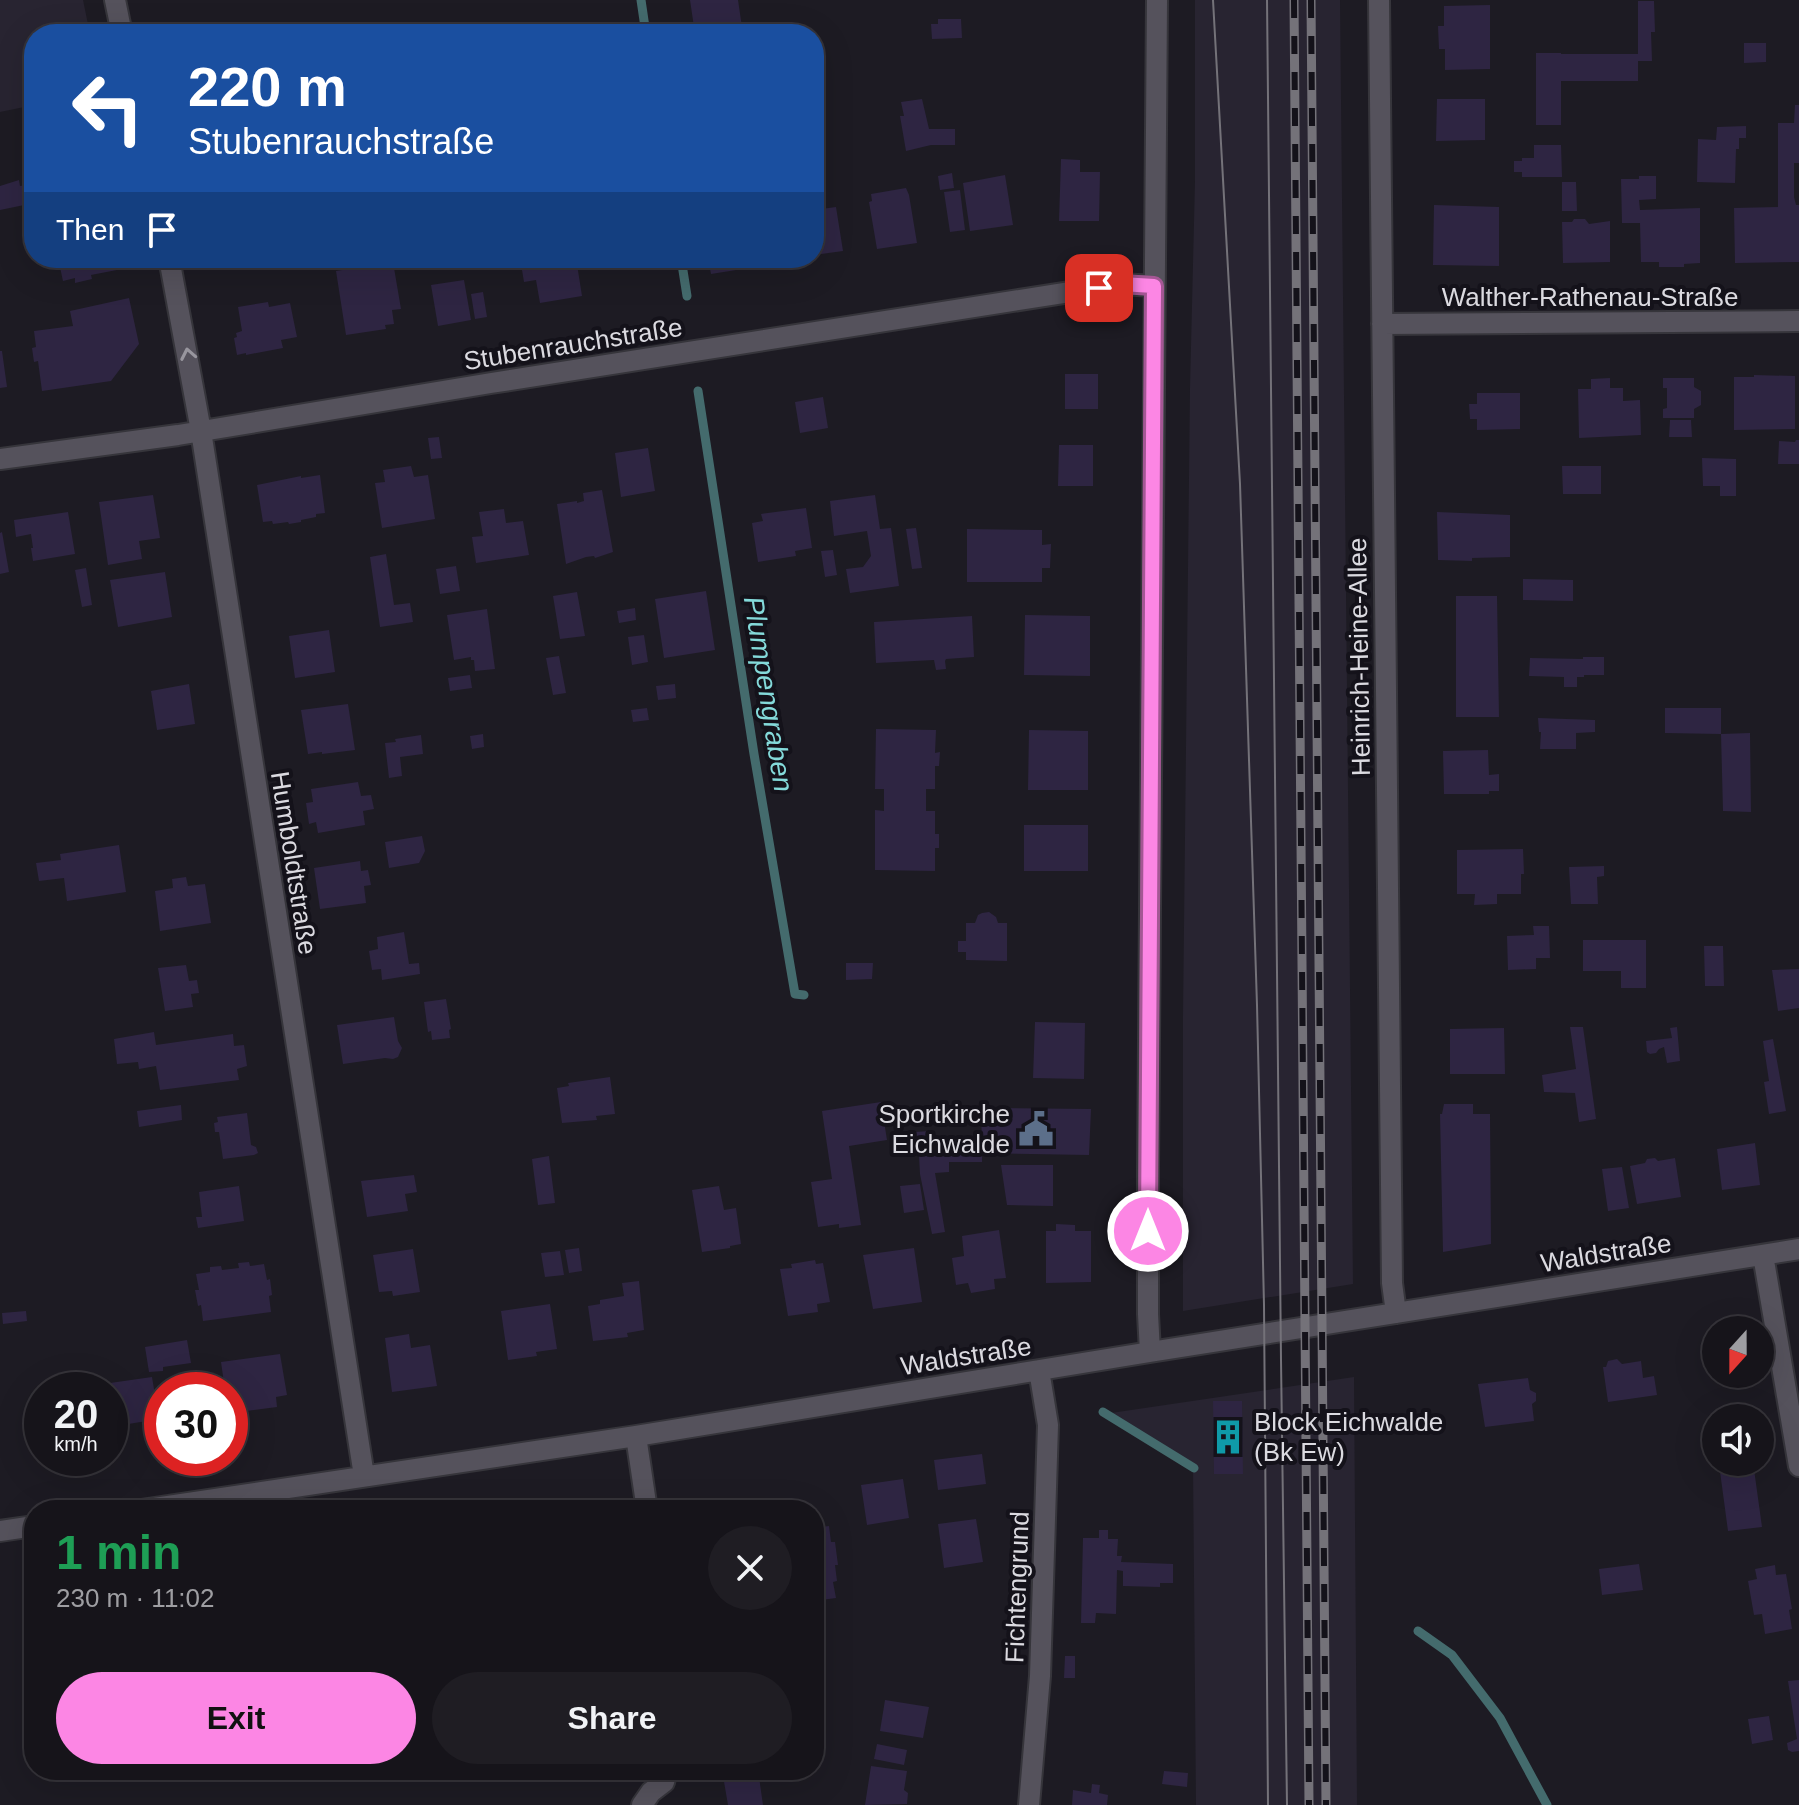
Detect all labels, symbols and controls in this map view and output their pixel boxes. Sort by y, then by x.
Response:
text: 220 m [188,55,347,118]
icon: left [56,56,160,160]
text: Stubenrauchstraße [188,121,494,162]
icon: arrive [140,208,184,252]
text: Then [56,213,124,246]
pin [1065,254,1133,322]
icon: arrive [1077,266,1121,310]
street label: Walther-Rathenau-Straße [1442,282,1738,312]
street label: Stubenrauchstraße [461,312,685,376]
one-way arrow [180,347,197,361]
street label: Heinrich-Heine-Allee [1342,538,1376,776]
water label: Plumpengraben [738,594,799,794]
street label: Humboldtstraße [265,769,323,957]
place label: Sportkirche Eichwalde [879,1099,1010,1159]
public building icon: Sportkirche Eichwalde [1017,1110,1055,1148]
position arrow [1106,1189,1190,1273]
street label: Waldstraße [1538,1228,1674,1278]
north arrow [1702,1316,1774,1388]
map controls [1702,1316,1774,1476]
street label: Waldstraße [898,1331,1034,1381]
speed limit sign: 30 [144,1372,248,1476]
text: 20 [54,1392,98,1436]
button: sound [1702,1404,1774,1476]
place label: Block Eichwalde (Bk Ew) [1254,1407,1443,1467]
building icon: Block Eichwalde (Bk Ew) [1209,1418,1247,1456]
text: km/h [54,1433,98,1455]
street label: Fichtengrund [999,1511,1035,1663]
text: 1 min [56,1526,181,1579]
button: close [708,1526,792,1610]
text: 230 m · 11:02 [56,1583,215,1613]
button: Exit [56,1672,416,1764]
button: Share [432,1672,792,1764]

